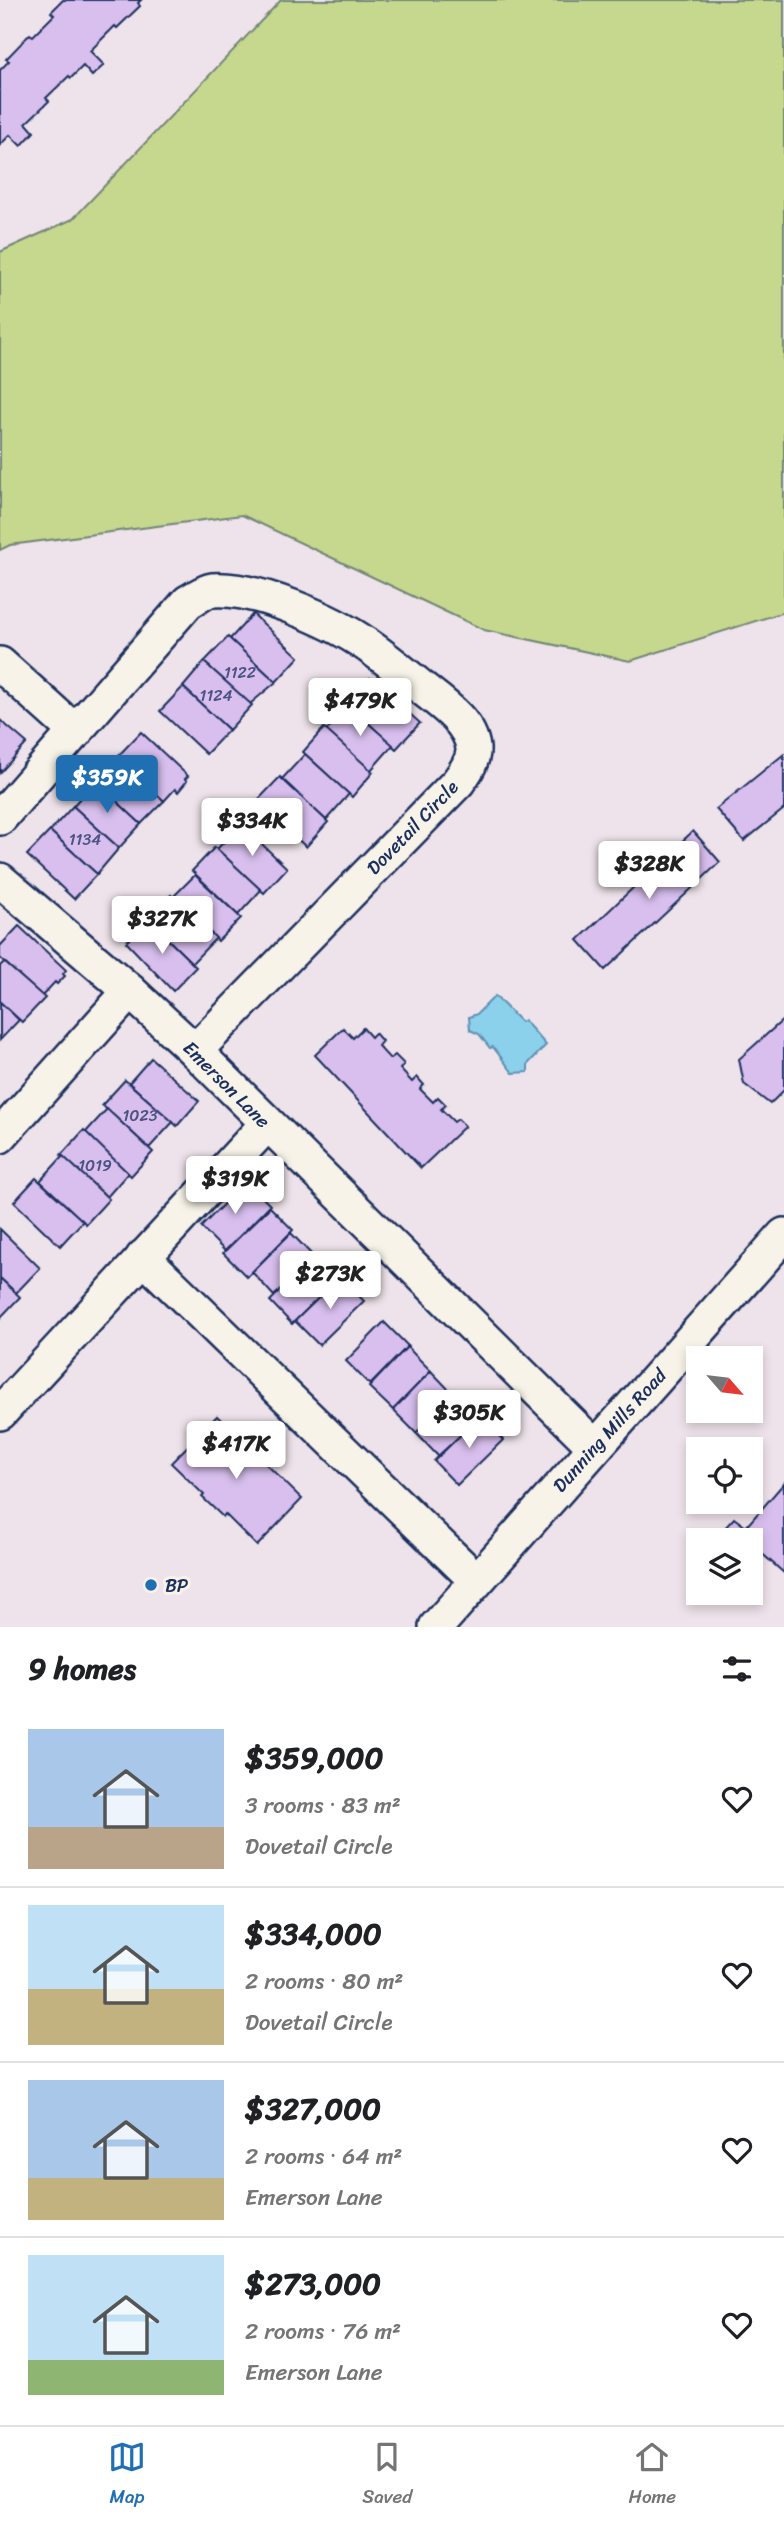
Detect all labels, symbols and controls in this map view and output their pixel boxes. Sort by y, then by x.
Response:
house number: 1122 [224,658,256,687]
pin: $479K [311,678,409,738]
text: $479K [324,680,396,721]
house number: 1124 [200,681,232,710]
pin: $359K [58,756,156,815]
text: $359K [72,757,142,798]
street label: Dovetail Circle [358,772,467,883]
pin: $334K [203,798,301,858]
text: $334K [217,800,287,841]
house number: 1134 [69,825,101,854]
pin: $328K [600,842,698,901]
text: $328K [614,843,684,884]
pin: $327K [113,897,211,956]
text: $327K [128,898,196,939]
street label: Emerson Lane [175,1033,279,1136]
house number: 1023 [123,1101,158,1130]
house number: 1019 [78,1151,112,1180]
pin: $319K [186,1156,284,1216]
text: $319K [202,1158,268,1199]
pin: $273K [281,1252,379,1311]
text: $273K [296,1253,364,1294]
north arrow [686,1346,763,1423]
map controls [686,1346,763,1605]
street label: Dunning Mills Road [544,1360,675,1500]
pin: $305K [420,1390,518,1450]
text: $305K [434,1392,504,1433]
pin: $417K [187,1422,285,1481]
text: $417K [203,1423,269,1464]
button: locate [686,1437,763,1514]
button: layers [686,1528,763,1605]
place label: BP [165,1569,188,1602]
marker: BP [143,1577,159,1593]
text: 9 homes [28,1642,136,1696]
icon: filters [718,1650,756,1688]
text: $359,000 [245,1731,383,1785]
icon: home [84,1757,168,1841]
icon: heart [718,1780,756,1818]
text: 3 rooms · 83 m² [245,1785,401,1826]
text: Dovetail Circle [245,1826,393,1867]
text: $334,000 [245,1907,382,1961]
icon: home [84,1933,168,2017]
icon: heart [718,1956,756,1994]
text: 2 rooms · 80 m² [245,1961,403,2002]
text: Dovetail Circle [245,2002,393,2043]
text: $327,000 [245,2082,381,2136]
icon: home [84,2108,168,2192]
icon: heart [718,2131,756,2169]
text: 2 rooms · 64 m² [245,2136,402,2177]
text: Emerson Lane [245,2177,383,2218]
text: $273,000 [245,2257,381,2311]
icon: home [84,2283,168,2367]
icon: heart [718,2306,756,2344]
text: 2 rooms · 76 m² [245,2311,401,2352]
text: Emerson Lane [245,2352,383,2393]
tab: Map [108,2438,146,2513]
tab: Saved [362,2438,412,2513]
tab: Home [628,2438,676,2513]

